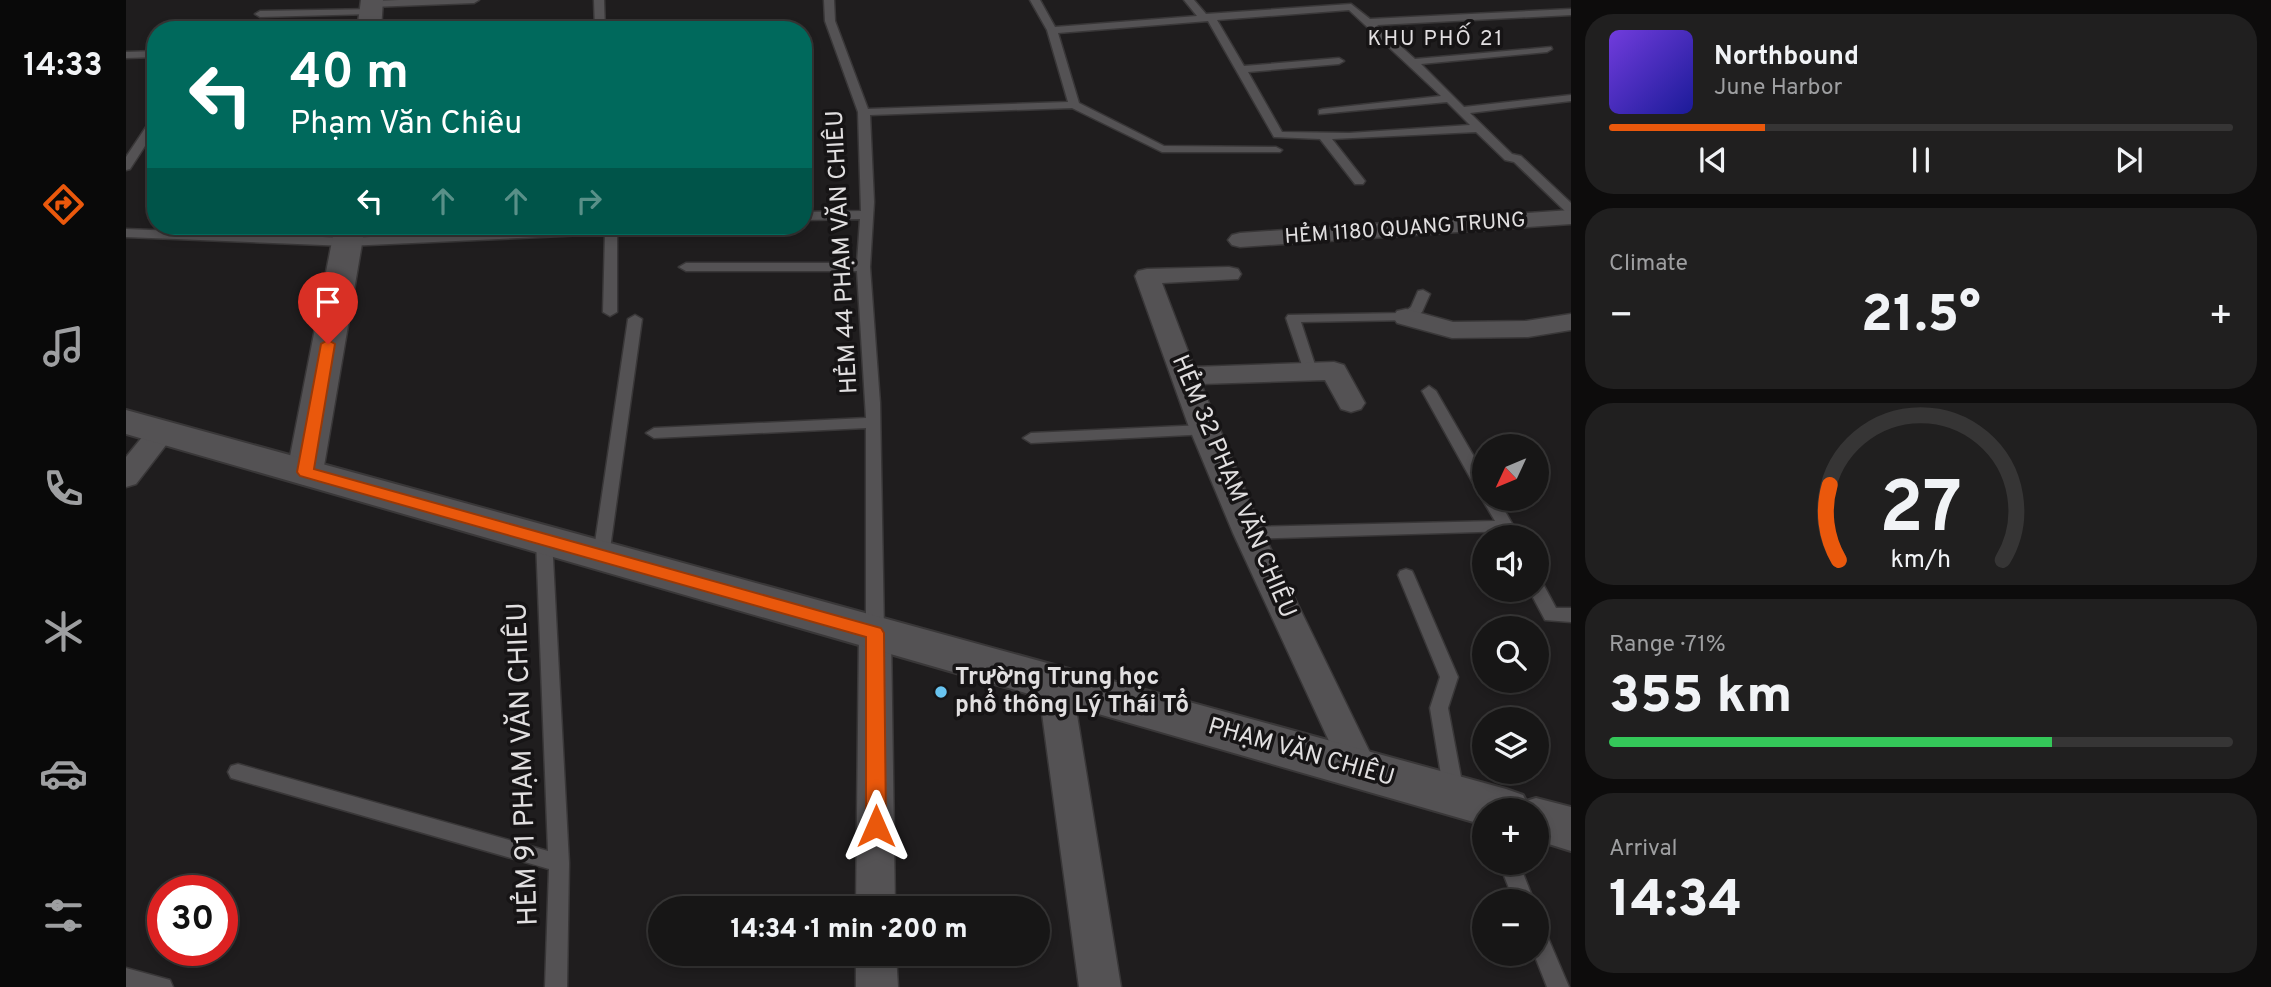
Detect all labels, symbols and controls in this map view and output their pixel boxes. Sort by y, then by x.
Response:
district label: KHU PHỐ 21 [1368,22,1504,53]
text: Northbound [1714,41,1859,74]
text: 40 m [290,44,409,106]
text: 14:33 [23,47,103,87]
icon: left [175,49,266,140]
text: June Harbor [1714,74,1842,103]
text: Phạm Văn Chiêu [290,105,522,145]
street label: HẺM 44 PHẠM VĂN CHIÊU [819,109,865,395]
icon: previous [1694,141,1732,179]
icon: pause [1902,141,1940,179]
icon: next [2110,141,2148,179]
icon: directions [39,180,88,229]
icon: left [351,182,389,220]
icon: ahead [424,182,462,220]
icon: ahead [497,182,535,220]
icon: right [570,182,608,220]
street label: HẺM 1180 QUANG TRUNG [1284,206,1526,251]
text: Climate [1609,250,1688,279]
pin [298,272,358,344]
icon: arrive [309,283,347,321]
text: 21.5° [1861,284,1981,350]
text: − [1609,293,1634,342]
text: + [2208,293,2233,342]
icon: music [39,322,88,371]
street label: HẺM 32 PHẠM VĂN CHIÊU [1164,350,1304,623]
north arrow [1472,434,1549,511]
map controls [1472,434,1549,966]
icon: phone [39,464,88,513]
text: 27 [1880,466,1962,558]
button: sound [1472,525,1549,602]
text: km/h [1891,544,1951,576]
street label: HẺM 91 PHẠM VĂN CHIÊU [498,602,548,927]
icon: climate [39,607,88,656]
button: search [1472,616,1549,693]
text: Range · 71% [1609,631,1726,660]
place label: Trường Trung học phổ thông Lý Thái Tổ [955,663,1189,721]
text: 355 km [1609,665,1792,731]
marker: Trường Trung học phổ thông Lý Thái Tổ [933,684,949,700]
button: layers [1472,707,1549,784]
street label: PHẠM VĂN CHIÊU [1204,710,1398,794]
icon: car [39,749,88,798]
position arrow [839,789,913,863]
button: + [1472,798,1549,875]
text: Arrival [1609,835,1678,864]
text: 14:34 [1609,869,1742,935]
speed limit sign: 30 [147,875,238,966]
button: − [1472,889,1549,966]
icon: filters [39,891,88,940]
text: 14:34 · 1 min · 200 m [731,914,967,947]

